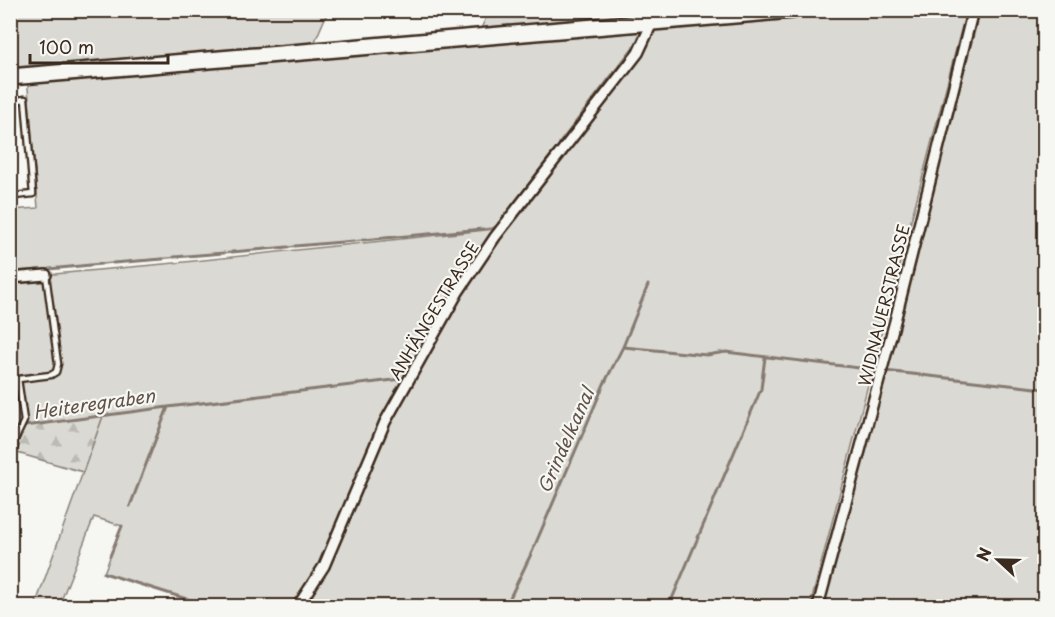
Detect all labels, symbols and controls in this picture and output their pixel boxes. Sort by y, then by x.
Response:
scale bar [30,27,168,65]
text: 100 m [39,33,94,60]
street label: WIDNAUERSTRASSE [851,221,915,389]
street label: ANHÄNGESTRASSE [382,236,484,384]
water label: Grindelkanal [530,380,601,497]
water label: Heiteregraben [32,381,157,425]
north arrow [968,530,1028,590]
text: N [970,544,997,564]

